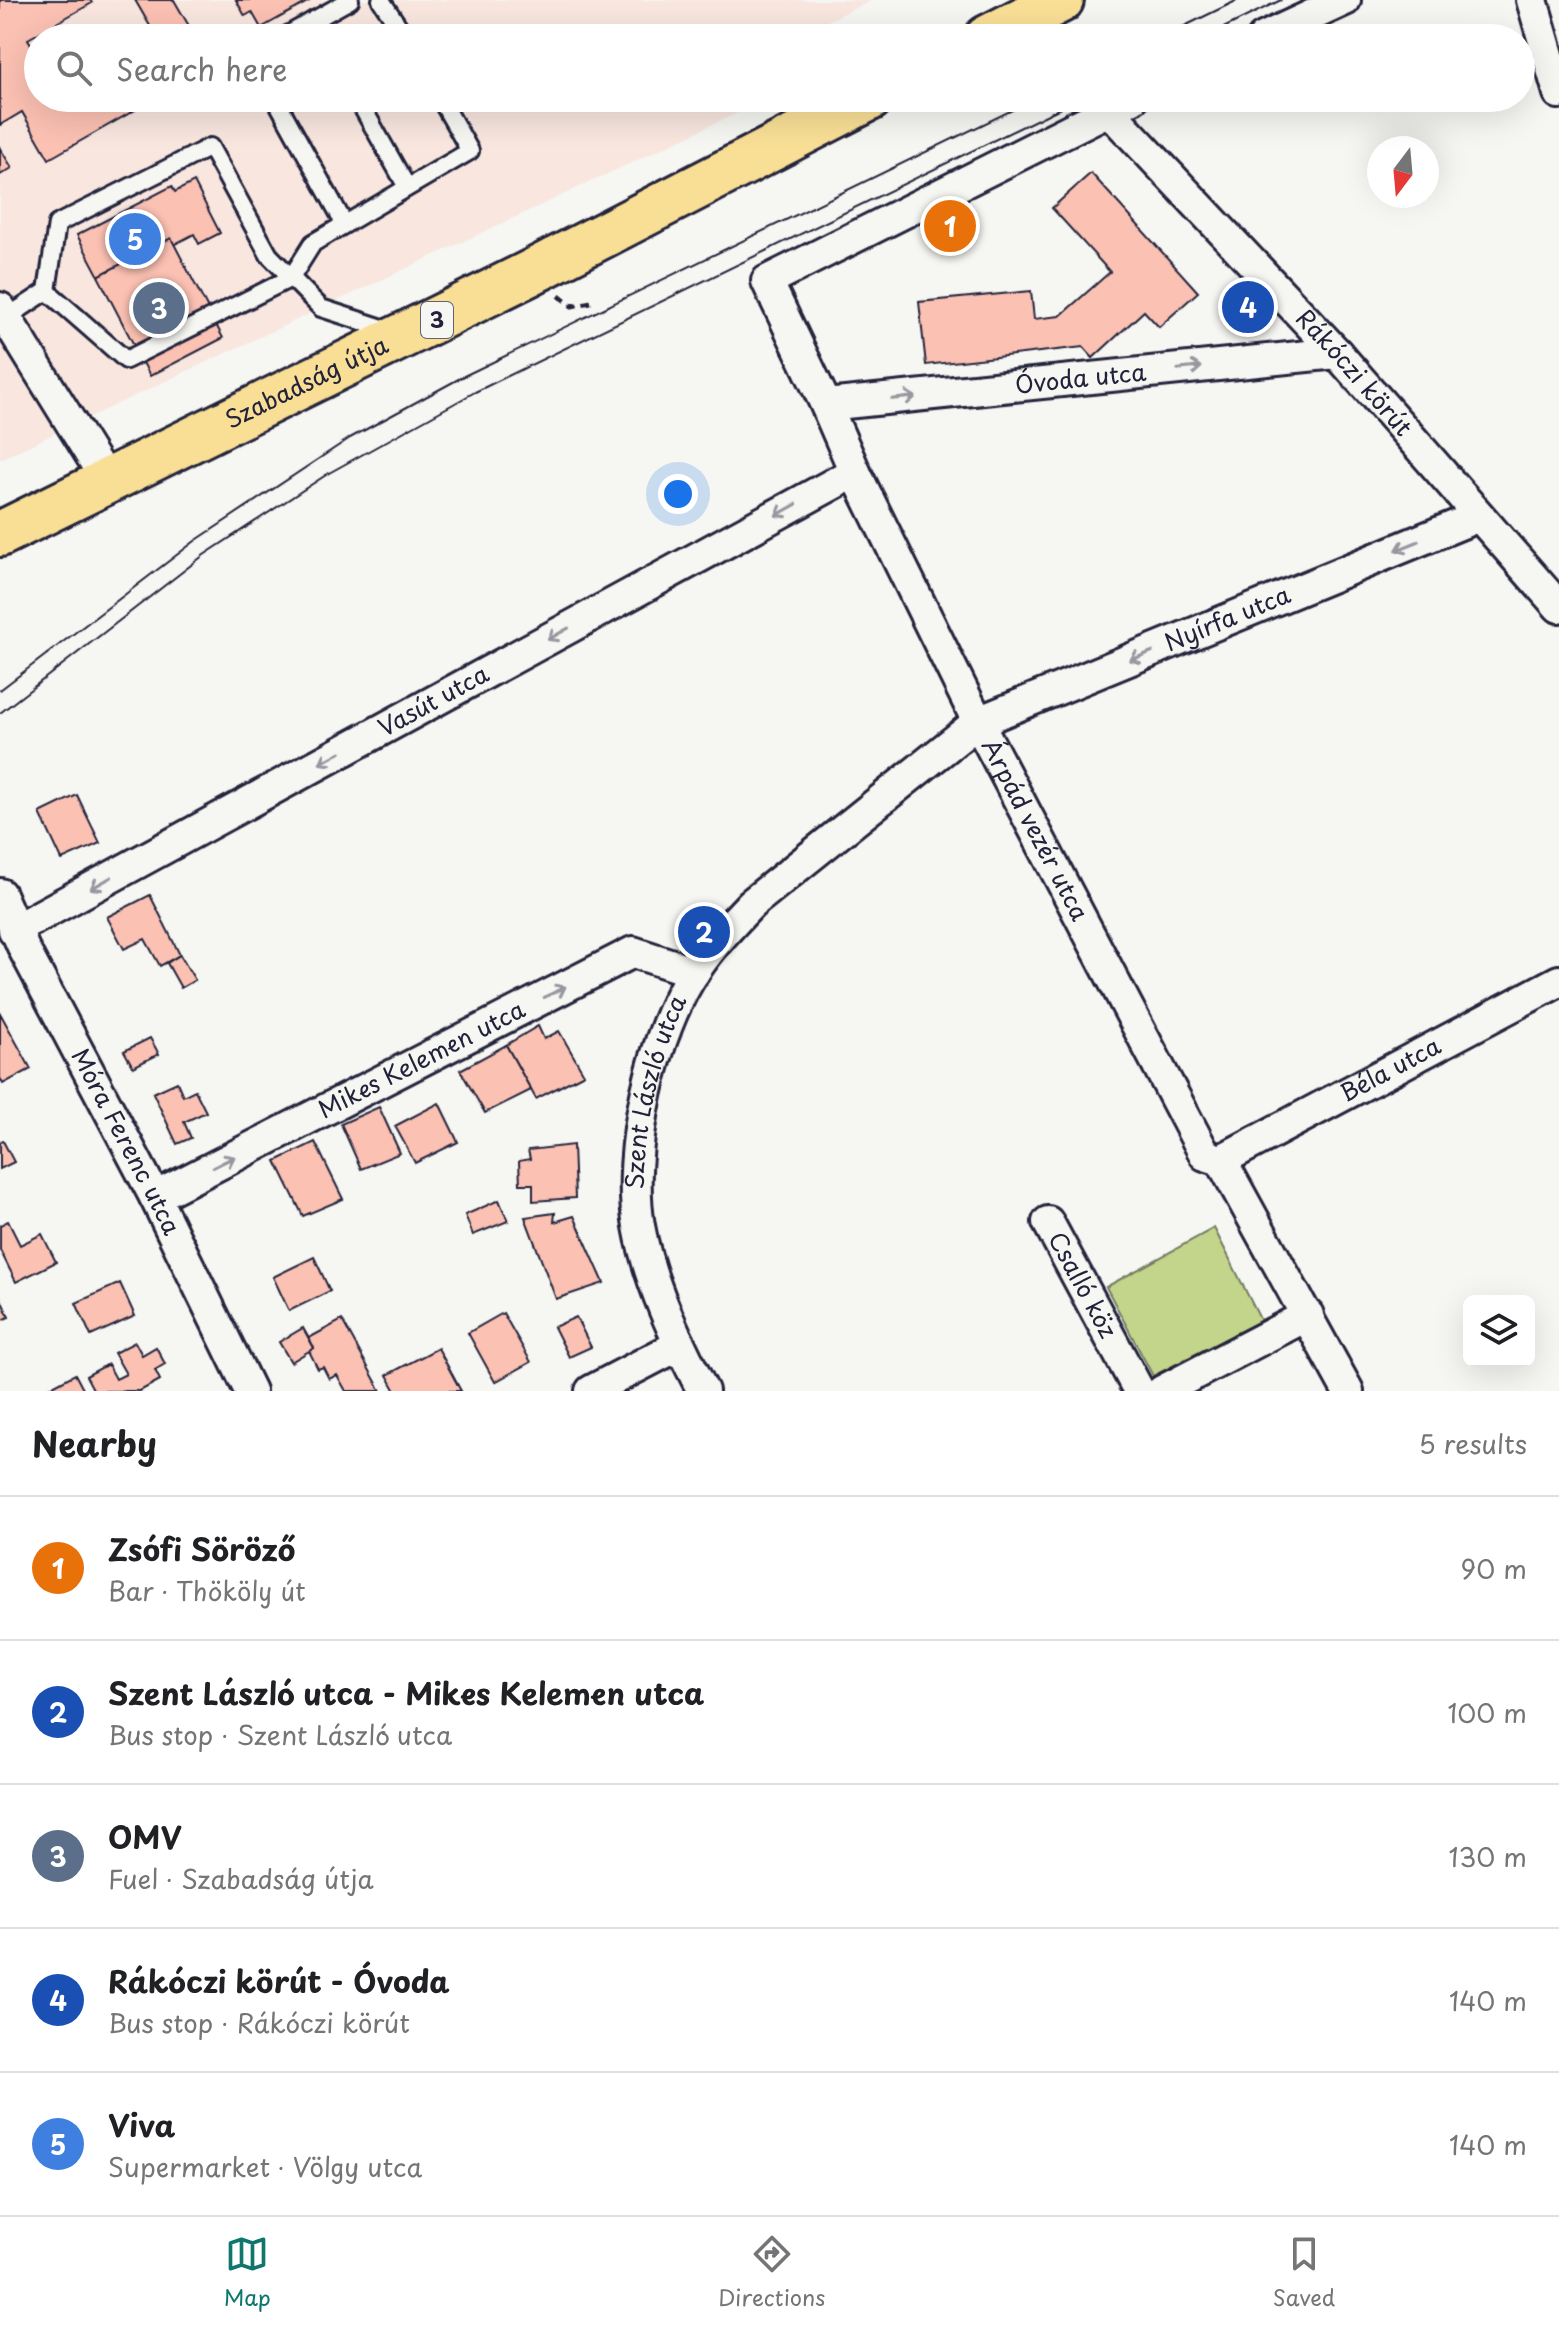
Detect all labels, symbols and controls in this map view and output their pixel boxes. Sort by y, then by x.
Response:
search box [24,24,1535,112]
icon: search [52,46,96,90]
text: Search here [116,46,288,91]
north arrow [1367,136,1439,208]
pin: 1 [924,196,976,256]
pin: 5 [109,209,161,269]
pin: 4 [1222,277,1274,337]
pin: 3 [133,278,185,338]
street label: Rákóczi körút [1288,300,1422,444]
road number: 3 [421,302,453,338]
street label: Szabadság útja [218,326,394,437]
street label: Óvoda utca [1013,353,1148,402]
one-way arrow [1176,361,1203,376]
one-way arrow [890,390,917,405]
your location [658,474,698,514]
one-way arrow [775,502,799,518]
one-way arrow [1395,540,1420,554]
street label: Nyírfa utca [1158,575,1295,659]
one-way arrow [547,626,570,642]
one-way arrow [1129,649,1154,664]
street label: Vasút utca [371,655,495,744]
street label: Árpád vezér utca [974,732,1099,927]
one-way arrow [318,751,342,767]
one-way arrow [90,875,114,891]
pin: 2 [678,902,730,962]
one-way arrow [543,983,567,999]
street label: Szent László utca [616,988,694,1190]
street label: Mikes Kelemen utca [311,990,531,1126]
street label: Béla utca [1333,1027,1447,1110]
street label: Móra Ferenc utca [64,1041,191,1240]
one-way arrow [212,1153,236,1169]
street label: Csalló köz [1040,1225,1127,1344]
map controls [1463,1295,1535,1367]
button: layers [1463,1295,1535,1367]
text: Nearby [32,1417,157,1469]
text: 5 results [1419,1424,1527,1463]
text: Zsófi Söröző [108,1526,295,1571]
text: 1 [52,1549,64,1588]
text: 90 m [1460,1549,1527,1588]
text: Bar · Thököly út [108,1571,306,1610]
text: Szent László utca - Mikes Kelemen utca [108,1670,704,1715]
text: 2 [49,1693,67,1732]
text: 100 m [1447,1693,1527,1732]
text: Bus stop · Szent László utca [108,1715,452,1754]
text: OMV [108,1814,181,1859]
text: 3 [49,1837,67,1876]
text: 130 m [1448,1837,1527,1876]
text: Fuel · Szabadság útja [108,1859,374,1898]
text: Rákóczi körút - Óvoda [108,1958,450,2003]
text: 4 [49,1981,67,2020]
text: 140 m [1449,1981,1527,2020]
text: Bus stop · Rákóczi körút [108,2003,410,2042]
text: Viva [108,2102,175,2147]
text: 5 [50,2125,66,2164]
text: 140 m [1449,2125,1527,2164]
text: Supermarket · Völgy utca [108,2147,422,2186]
tab: Map [224,2232,271,2313]
tab: Directions [718,2232,825,2313]
tab: Saved [1273,2232,1335,2313]

